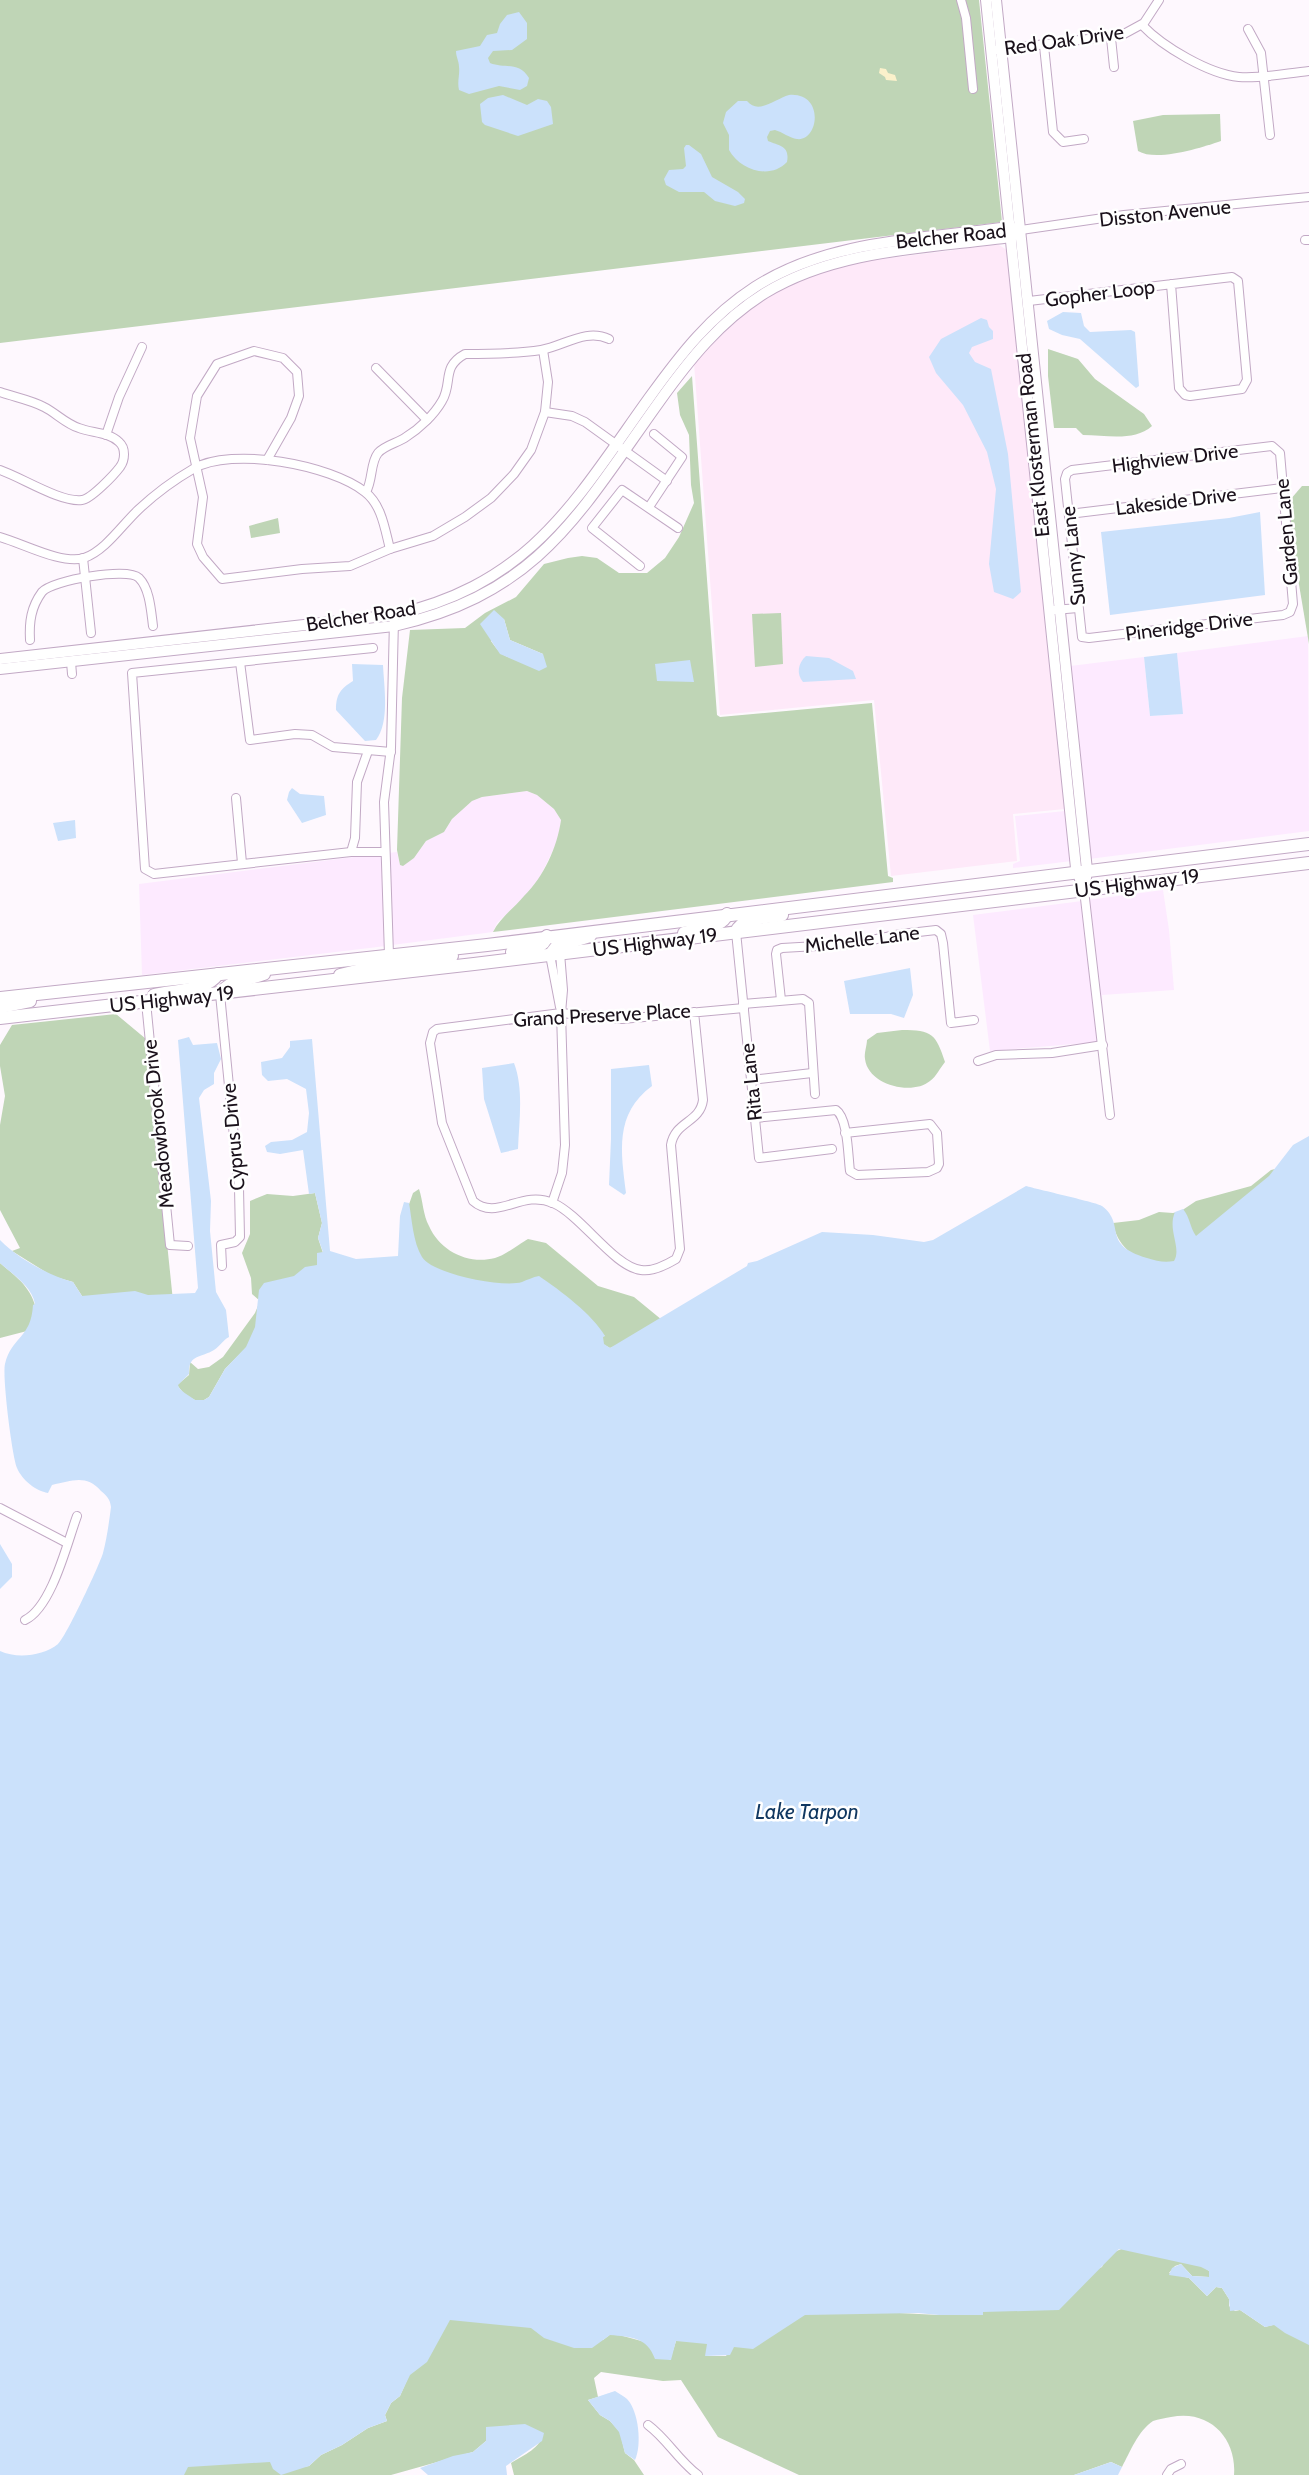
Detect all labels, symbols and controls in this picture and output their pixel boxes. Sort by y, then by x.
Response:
street label: Red Oak Drive [1003,20,1125,60]
street label: Disston Avenue [1098,194,1232,232]
street label: Belcher Road [894,218,1008,254]
street label: Gopher Loop [1044,274,1156,312]
street label: East Klosterman Road [1011,352,1055,538]
street label: Highview Drive [1111,438,1239,478]
street label: Garden Lane [1269,478,1303,586]
street label: Lakeside Drive [1114,482,1238,520]
street label: Sunny Lane [1056,505,1090,607]
street label: Belcher Road [304,595,418,637]
street label: Pineridge Drive [1124,606,1254,646]
street label: US Highway 19 [1073,863,1201,903]
street label: Michelle Lane [803,920,921,958]
street label: US Highway 19 [591,922,719,962]
street label: US Highway 19 [108,981,236,1017]
street label: Grand Preserve Place [513,998,691,1032]
street label: Meadowbrook Drive [137,1038,179,1210]
street label: Rita Lane [735,1042,767,1122]
street label: Cyprus Drive [216,1082,250,1192]
water label: Lake Tarpon [755,1799,859,1824]

